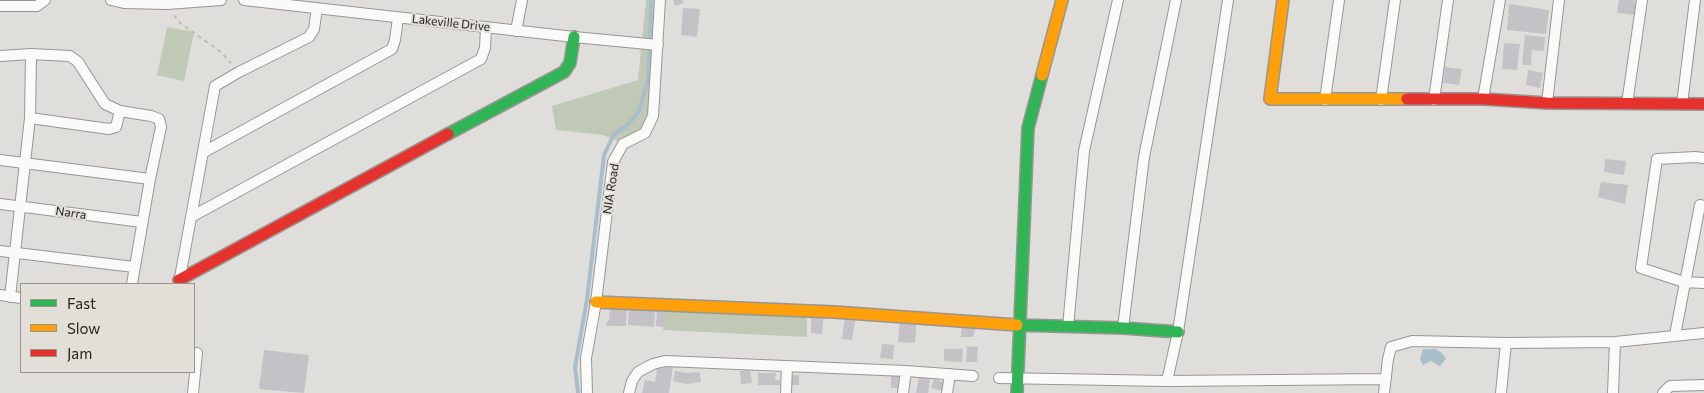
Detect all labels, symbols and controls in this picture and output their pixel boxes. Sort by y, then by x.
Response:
street label: Lakeville Drive [411,12,491,34]
street label: NIA Road [600,163,622,215]
street label: Narra [55,204,87,222]
legend [20,283,195,373]
text: Fast [67,294,96,312]
text: Slow [67,319,100,337]
text: Jam [67,344,92,362]

